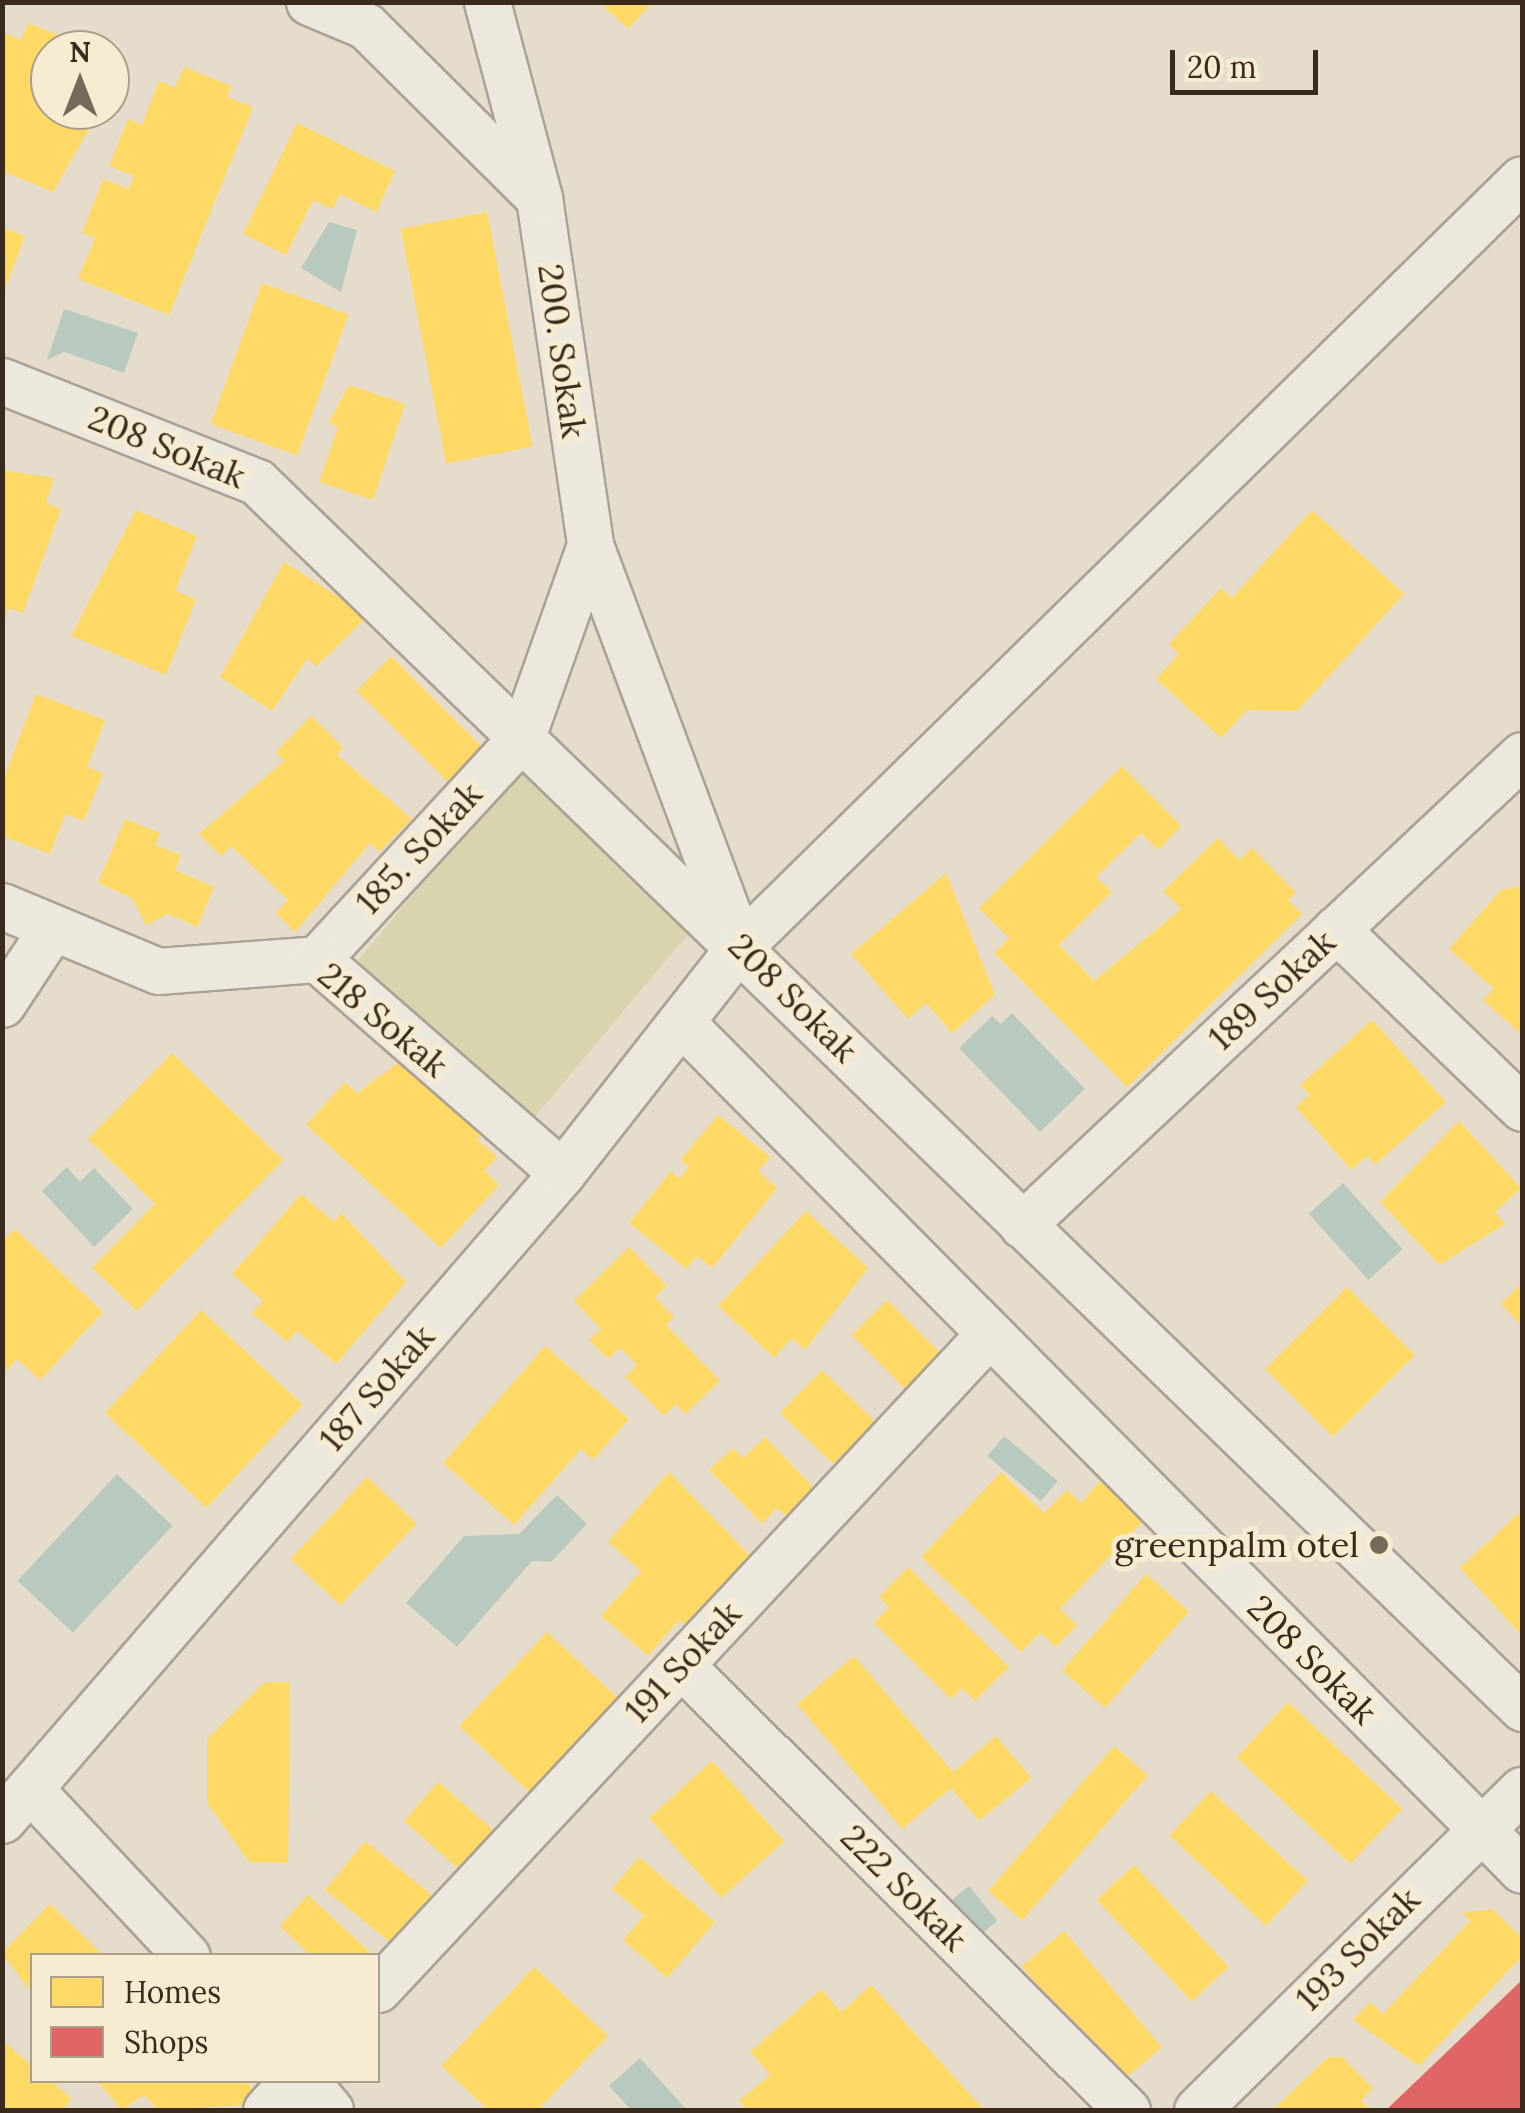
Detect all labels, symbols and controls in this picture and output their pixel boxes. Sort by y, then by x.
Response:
north arrow [30,30,130,130]
scale bar [1175,30,1322,92]
text: N [69,34,91,70]
text: 20 m [1187,48,1256,86]
street label: 200. Sokak [529,261,595,441]
street label: 208 Sokak [82,397,252,497]
street label: 185. Sokak [347,773,491,923]
street label: 189 Sokak [1200,921,1344,1059]
street label: 208 Sokak [720,925,866,1071]
street label: 218 Sokak [310,954,456,1086]
street label: 187 Sokak [311,1316,443,1460]
place label: greenpalm otel [1114,1524,1359,1566]
marker: greenpalm otel [1368,1534,1390,1556]
street label: 208 Sokak [1239,1587,1385,1733]
street label: 191 Sokak [616,1593,750,1731]
street label: 222 Sokak [832,1816,976,1960]
street label: 193 Sokak [1287,1878,1429,2020]
legend [30,1953,380,2083]
text: Homes [124,1973,221,2011]
text: Shops [124,2023,208,2061]

